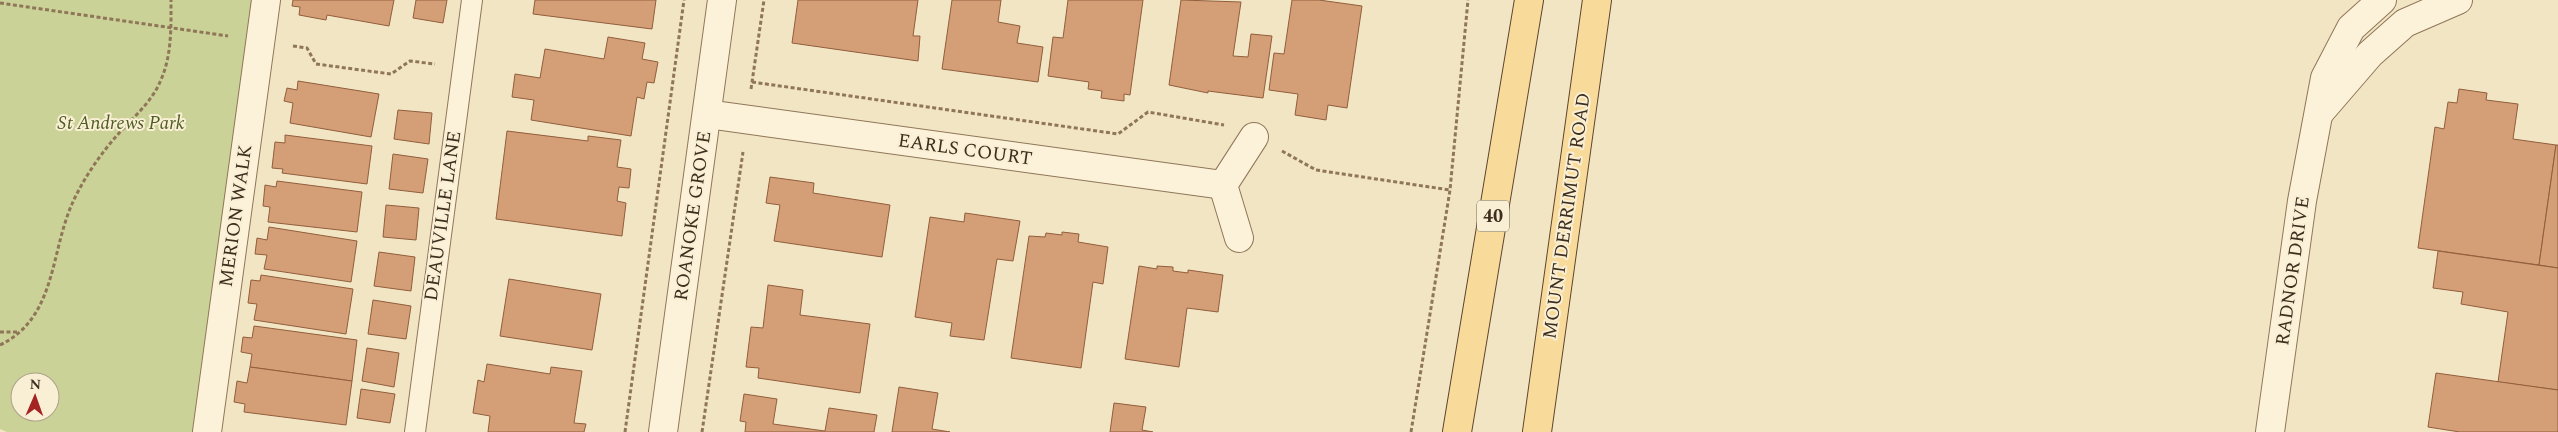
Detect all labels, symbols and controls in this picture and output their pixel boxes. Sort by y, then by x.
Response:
street label: MOUNT DERRIMUT ROAD [1535,91,1599,341]
park label: St Andrews Park [57,109,185,138]
street label: EARLS COURT [896,126,1034,174]
street label: DEAUVILLE LANE [417,129,469,303]
street label: ROANOKE GROVE [667,129,719,303]
street label: MERION WALK [212,143,260,289]
street label: RADNOR DRIVE [2268,194,2318,348]
road number: 40 [1477,200,1509,232]
north arrow [10,372,60,422]
text: N [29,374,42,395]

